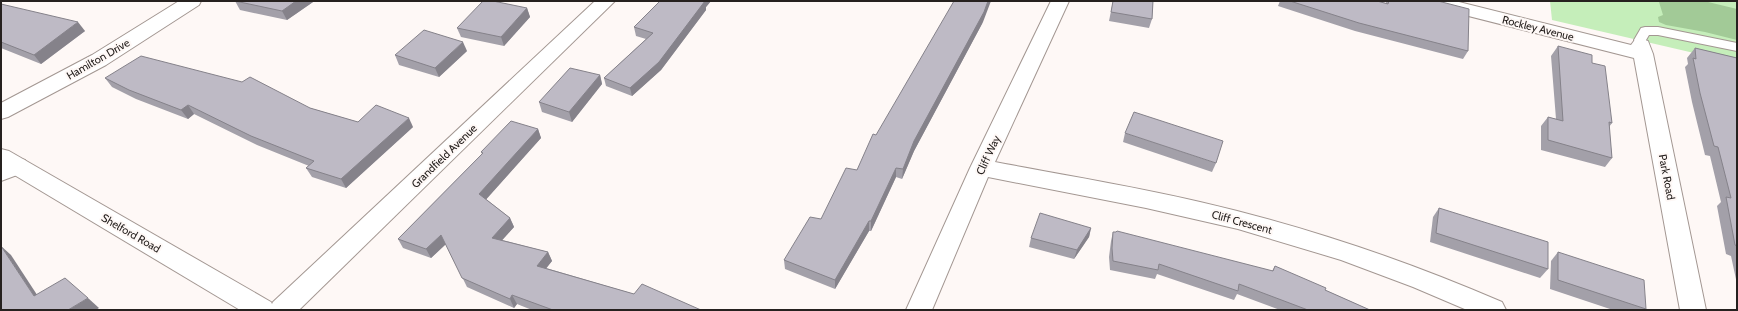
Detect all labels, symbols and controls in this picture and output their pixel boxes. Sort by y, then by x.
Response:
street label: Rockley Avenue [1501,12,1576,44]
street label: Hamilton Drive [64,35,132,83]
street label: Grandfield Avenue [408,121,480,191]
street label: Cliff Way [973,133,1003,177]
street label: Park Road [1656,153,1678,201]
street label: Cliff Crescent [1210,207,1274,237]
street label: Shelford Road [99,210,163,256]

